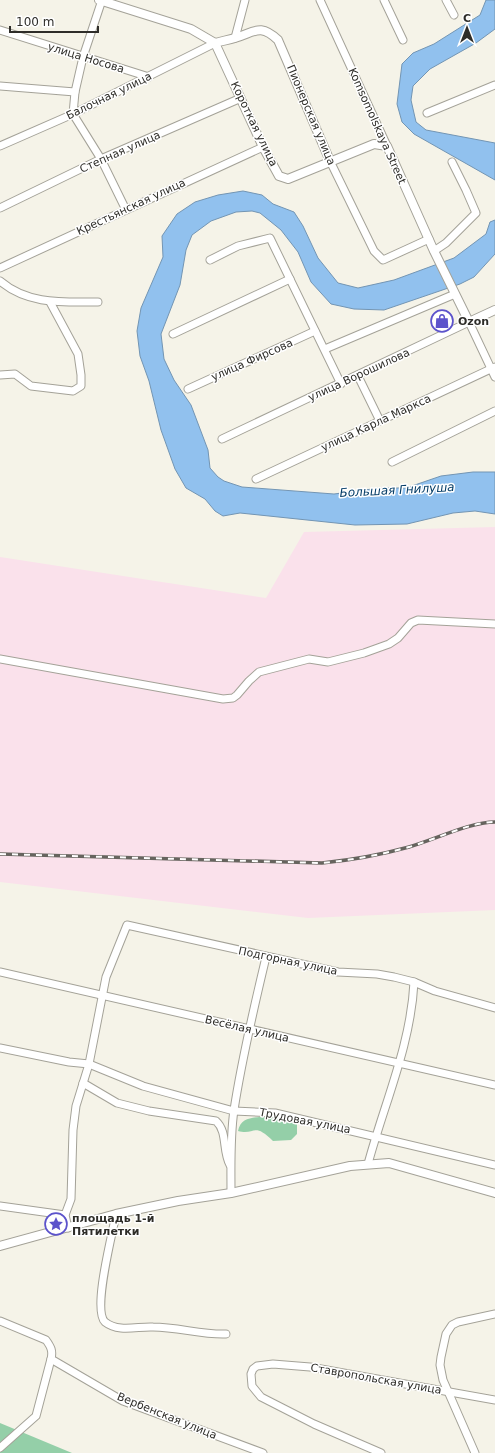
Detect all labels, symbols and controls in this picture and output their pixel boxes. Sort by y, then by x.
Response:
scale bar [10,8,98,34]
north arrow [447,8,487,48]
text: С [463,12,471,25]
text: 100 m [16,15,54,29]
street label: улица Носова [46,40,126,76]
street label: Пионерская улица [284,63,338,167]
street label: Komsomolskaya Street [345,66,409,187]
street label: Балочная улица [64,70,154,122]
street label: Короткая улица [228,79,280,169]
street label: Степная улица [78,128,162,176]
street label: Крестьянская улица [74,176,188,238]
shop icon: Ozon [429,308,455,334]
place label: Ozon [458,315,489,328]
street label: улица Фирсова [209,336,295,384]
street label: улица Ворошилова [306,346,412,404]
street label: улица Карла Маркса [319,392,433,454]
water label: Большая Гнилуша [339,480,455,500]
street label: Подгорная улица [237,944,339,978]
street label: Весёлая улица [204,1013,290,1045]
street label: Трудовая улица [257,1106,352,1136]
place icon: площадь 1-й Пятилетки [43,1211,69,1237]
place label: площадь 1-й Пятилетки [72,1212,154,1238]
street label: Ставропольская улица [309,1361,443,1397]
street label: Вербенская улица [115,1390,219,1442]

